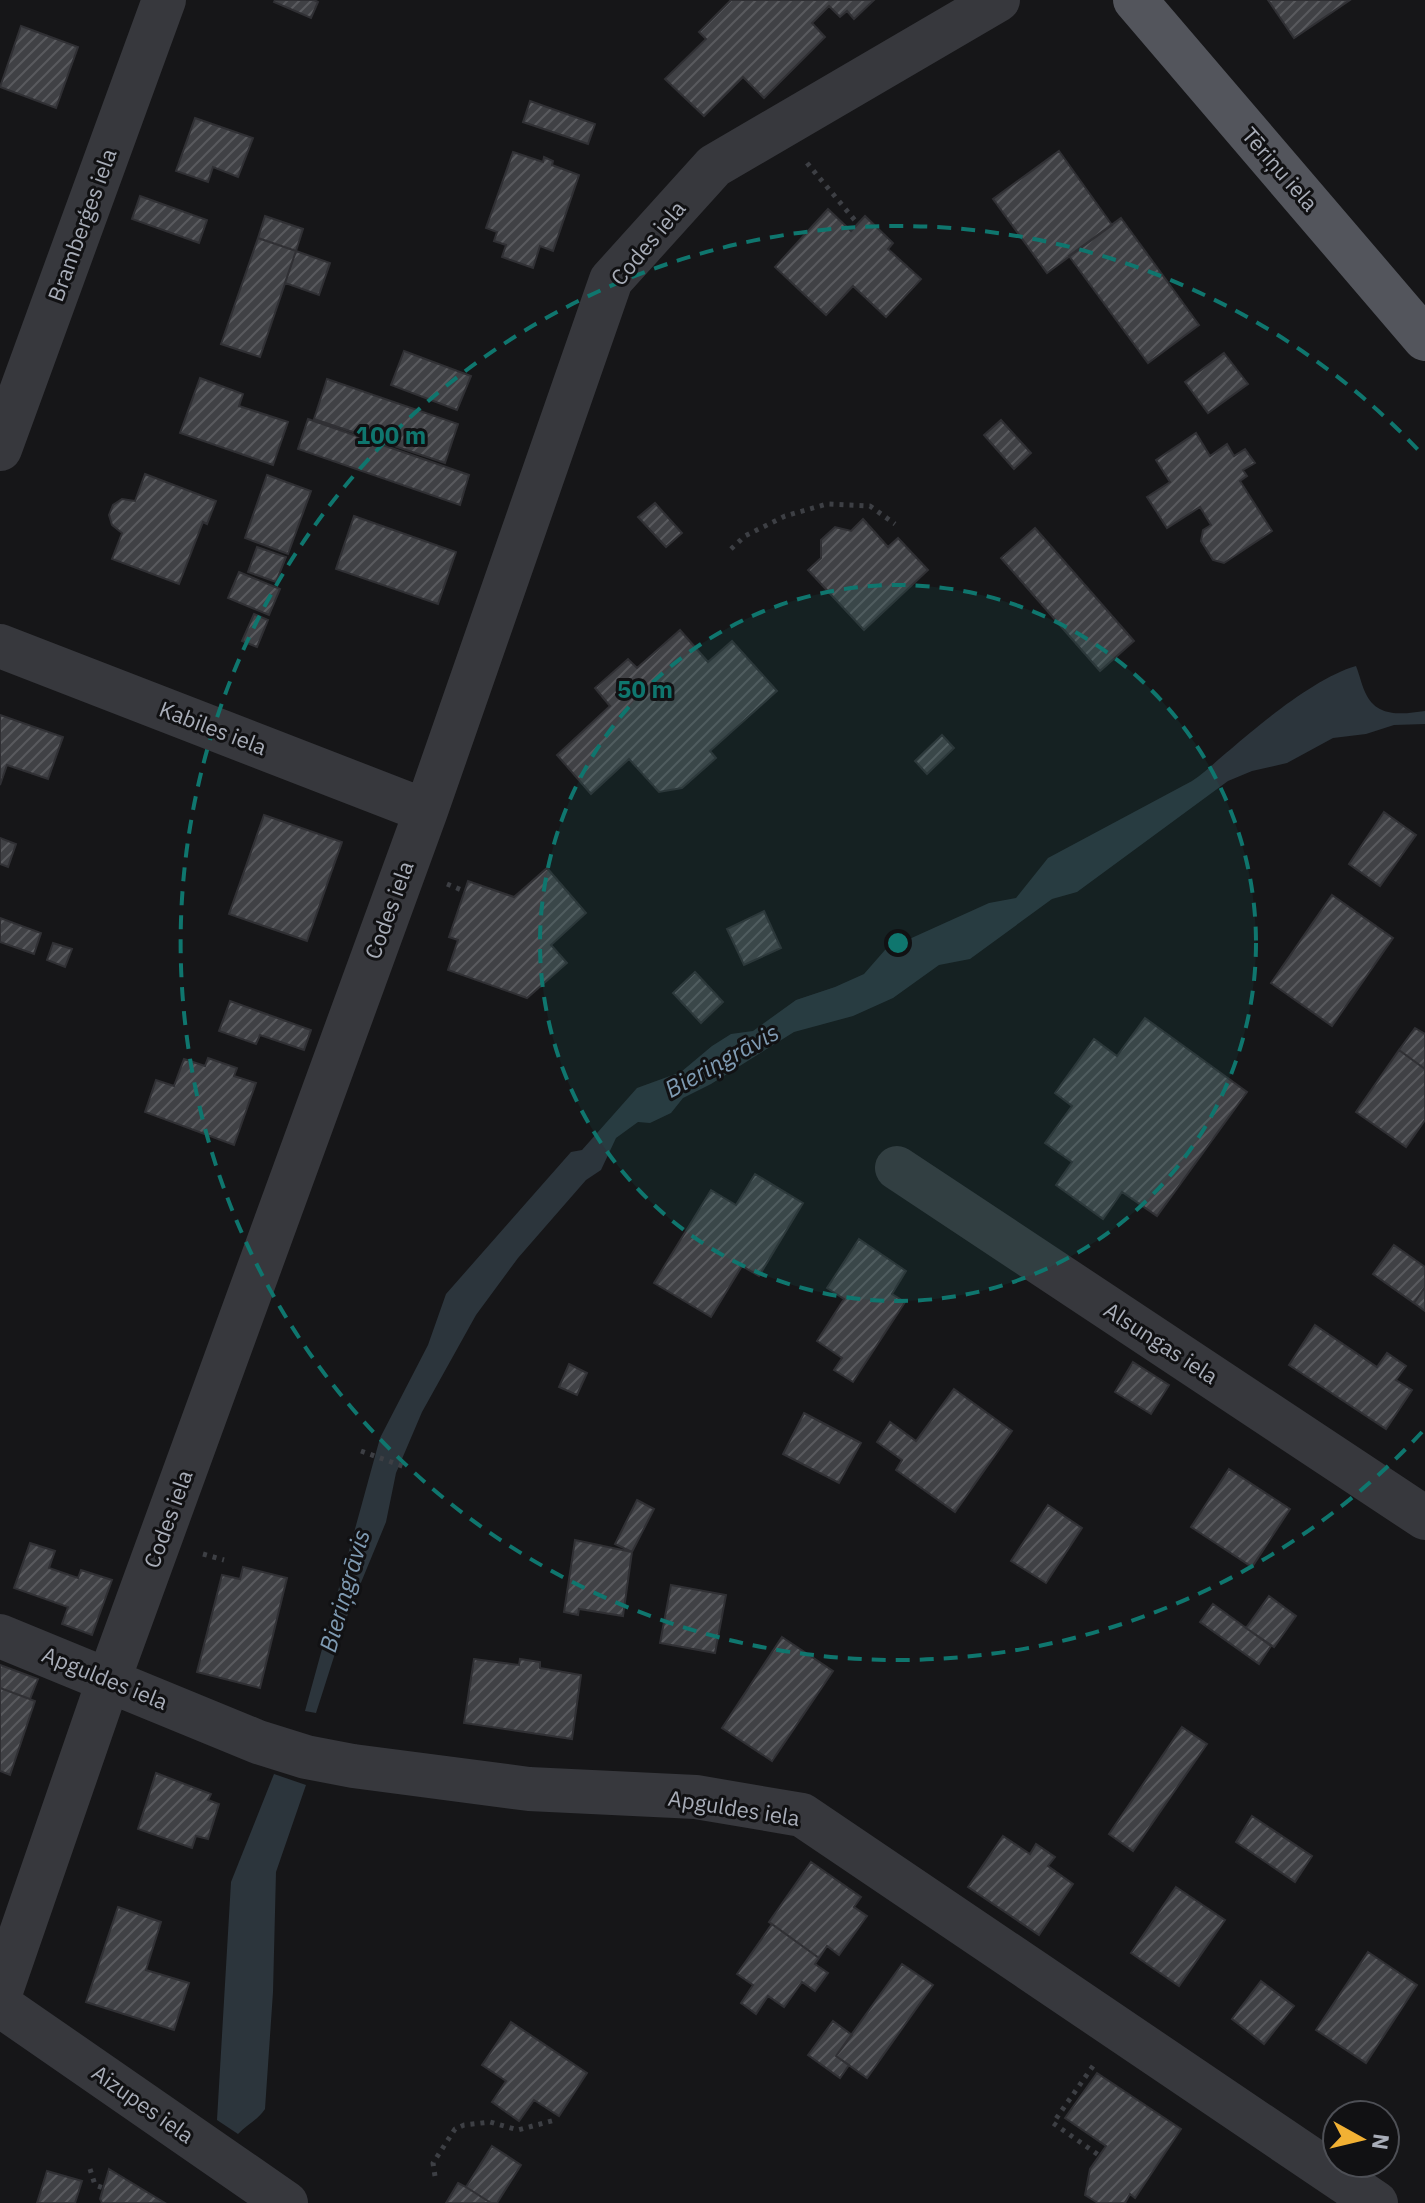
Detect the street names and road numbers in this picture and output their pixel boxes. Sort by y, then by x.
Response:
street label: Tēriņu iela [1236,121,1325,217]
street label: Bramberģes iela [40,144,123,305]
street label: Codes iela [604,194,692,291]
street label: Kabiles iela [155,694,271,761]
street label: Codes iela [357,857,420,963]
street label: Alsungas iela [1099,1295,1224,1390]
street label: Codes iela [136,1466,199,1572]
street label: Apguldes iela [38,1639,172,1716]
street label: Apguldes iela [666,1783,802,1832]
street label: Aizupes iela [86,2058,200,2150]

